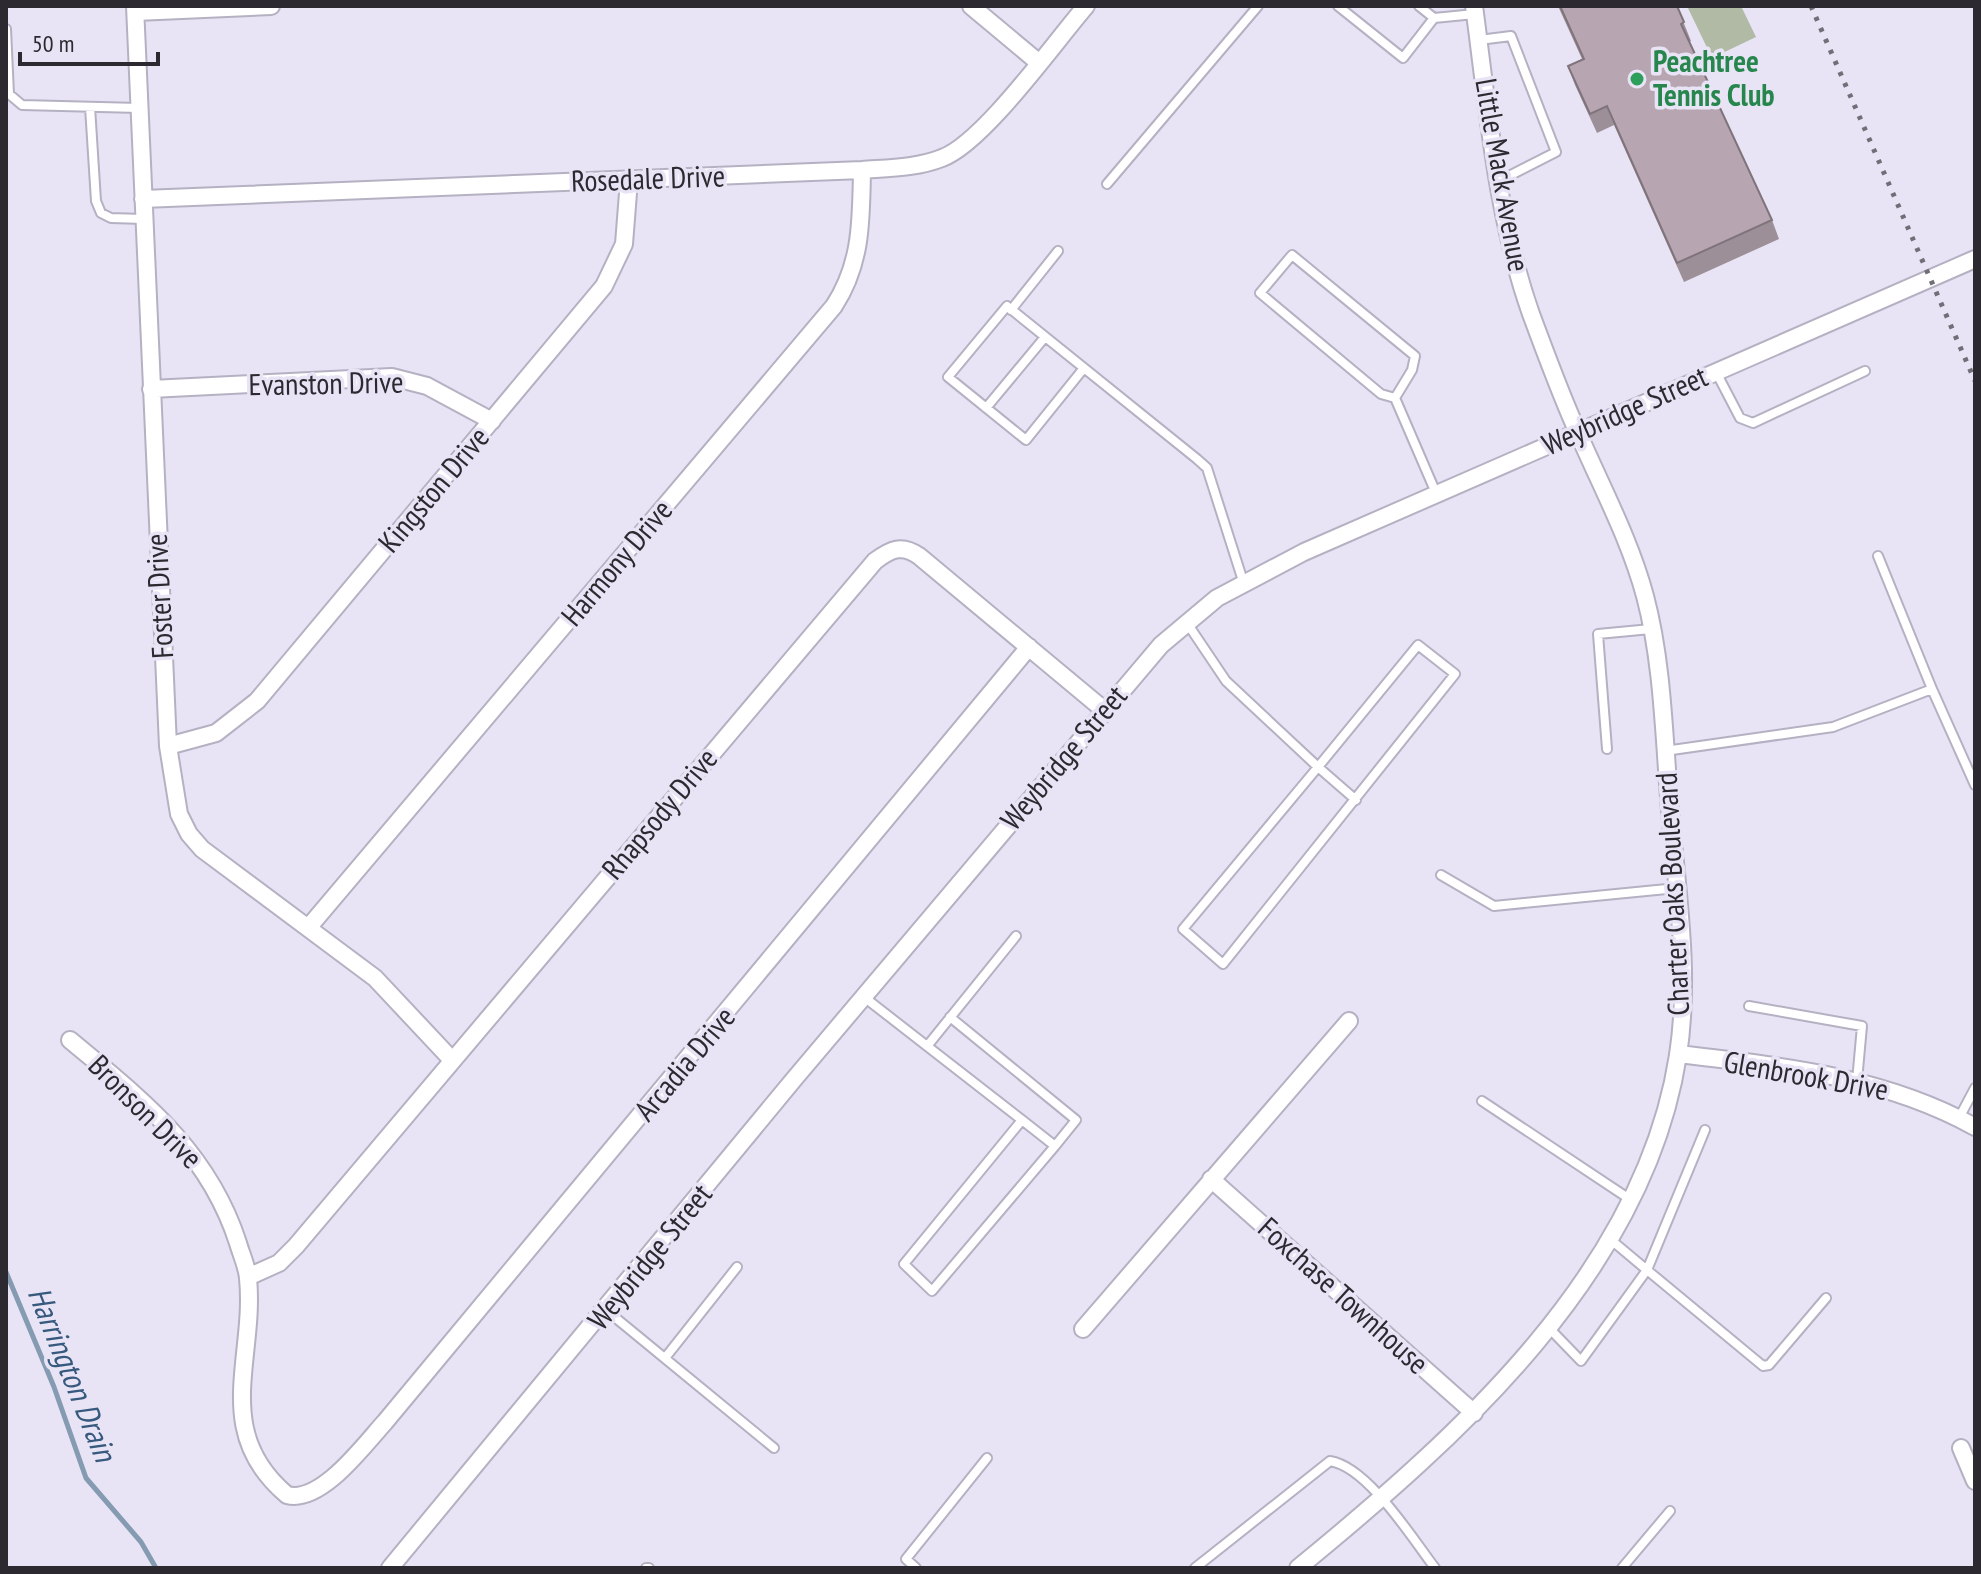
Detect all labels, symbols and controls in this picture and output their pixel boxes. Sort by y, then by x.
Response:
scale bar [20,16,158,66]
text: 50 m [32,28,74,59]
place label: Peachtree Tennis Club [1653,41,1775,114]
marker: Peachtree Tennis Club [1628,70,1646,88]
street label: Little Mack Avenue [1467,75,1540,274]
street label: Rosedale Drive [570,155,726,200]
street label: Weybridge Street [1536,356,1714,463]
street label: Evanston Drive [248,362,404,403]
street label: Kingston Drive [369,418,497,560]
street label: Harmony Drive [552,491,680,633]
street label: Foster Drive [136,533,181,660]
street label: Weybridge Street [991,676,1135,837]
street label: Rhapsody Drive [592,739,725,887]
street label: Charter Oaks Boulevard [1646,772,1697,1017]
street label: Arcadia Drive [625,998,743,1128]
street label: Glenbrook Drive [1721,1041,1892,1108]
street label: Bronson Drive [81,1046,211,1176]
street label: Weybridge Street [578,1175,720,1337]
street label: Foxchase Townhouse [1251,1208,1437,1382]
water label: Harrington Drain [19,1280,128,1469]

